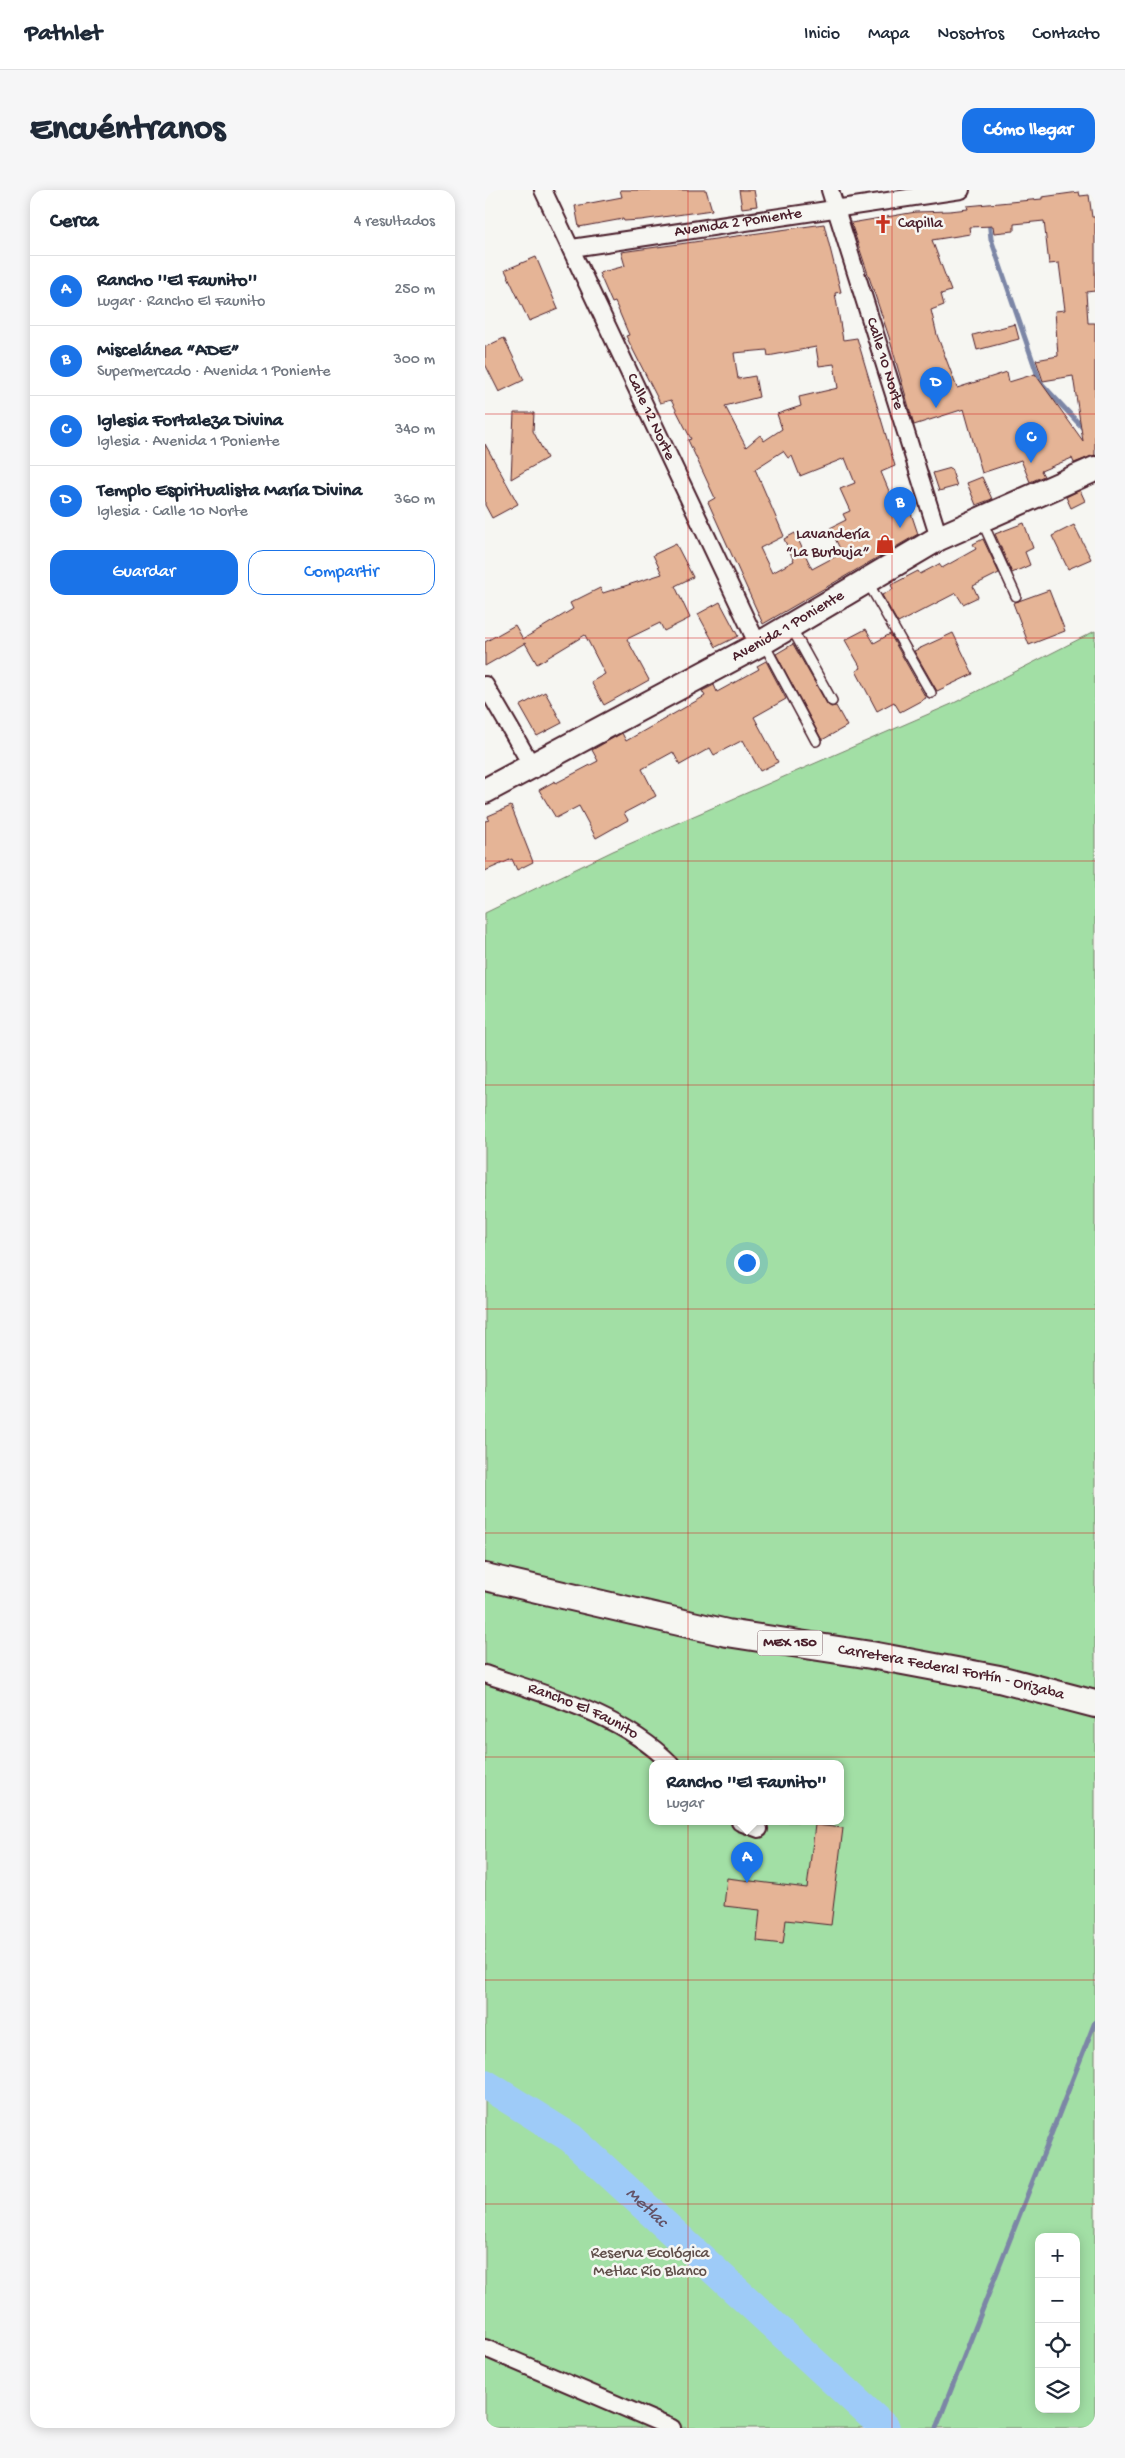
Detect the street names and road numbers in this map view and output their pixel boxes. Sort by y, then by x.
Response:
street label: Avenida 2 Poniente [673,204,804,242]
street label: Calle 10 Norte [861,315,908,413]
street label: Calle 12 Norte [622,370,679,464]
street label: Avenida 1 Poniente [729,586,849,667]
road number: MEX 150 [757,1630,823,1656]
street label: Carretera Federal Fortín - Orizaba [836,1641,1067,1705]
street label: Rancho El Faunito [525,1679,642,1744]

